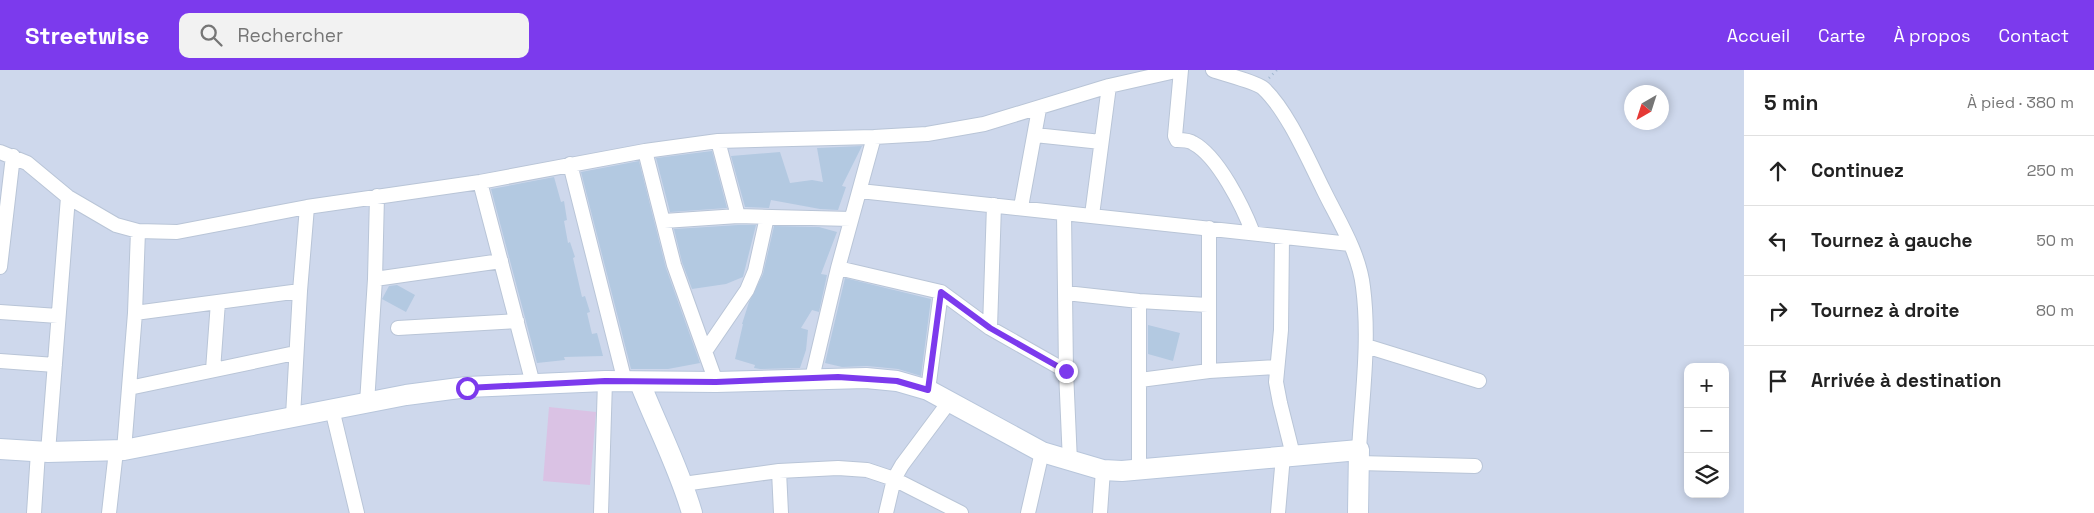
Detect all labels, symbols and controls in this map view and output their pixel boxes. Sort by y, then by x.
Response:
search box [179,13,529,58]
text: Streetwise [25,20,149,51]
icon: search [197,21,225,49]
text: Rechercher [237,23,343,48]
text: Accueil [1727,24,1790,47]
text: Carte [1818,24,1865,47]
text: À propos [1893,24,1971,47]
text: Contact [1999,24,2069,47]
north arrow [1624,85,1669,130]
text: 5 min [1764,89,1818,116]
text: À pied · 380 m [1967,92,2074,113]
icon: ahead [1764,157,1792,185]
text: Continuez [1811,158,1904,183]
text: 250 m [2027,160,2074,181]
icon: left [1764,227,1792,255]
text: Tournez à gauche [1811,228,1973,253]
text: 50 m [2036,230,2074,251]
icon: right [1764,297,1792,325]
text: Tournez à droite [1811,298,1960,323]
text: 80 m [2036,300,2074,321]
route end [1055,360,1078,383]
map controls [1684,363,1729,498]
button: + [1684,363,1729,408]
icon: arrive [1764,367,1792,395]
text: Arrivée à destination [1811,368,2001,393]
route start [456,377,479,400]
button: − [1684,408,1729,453]
button: layers [1684,453,1729,498]

